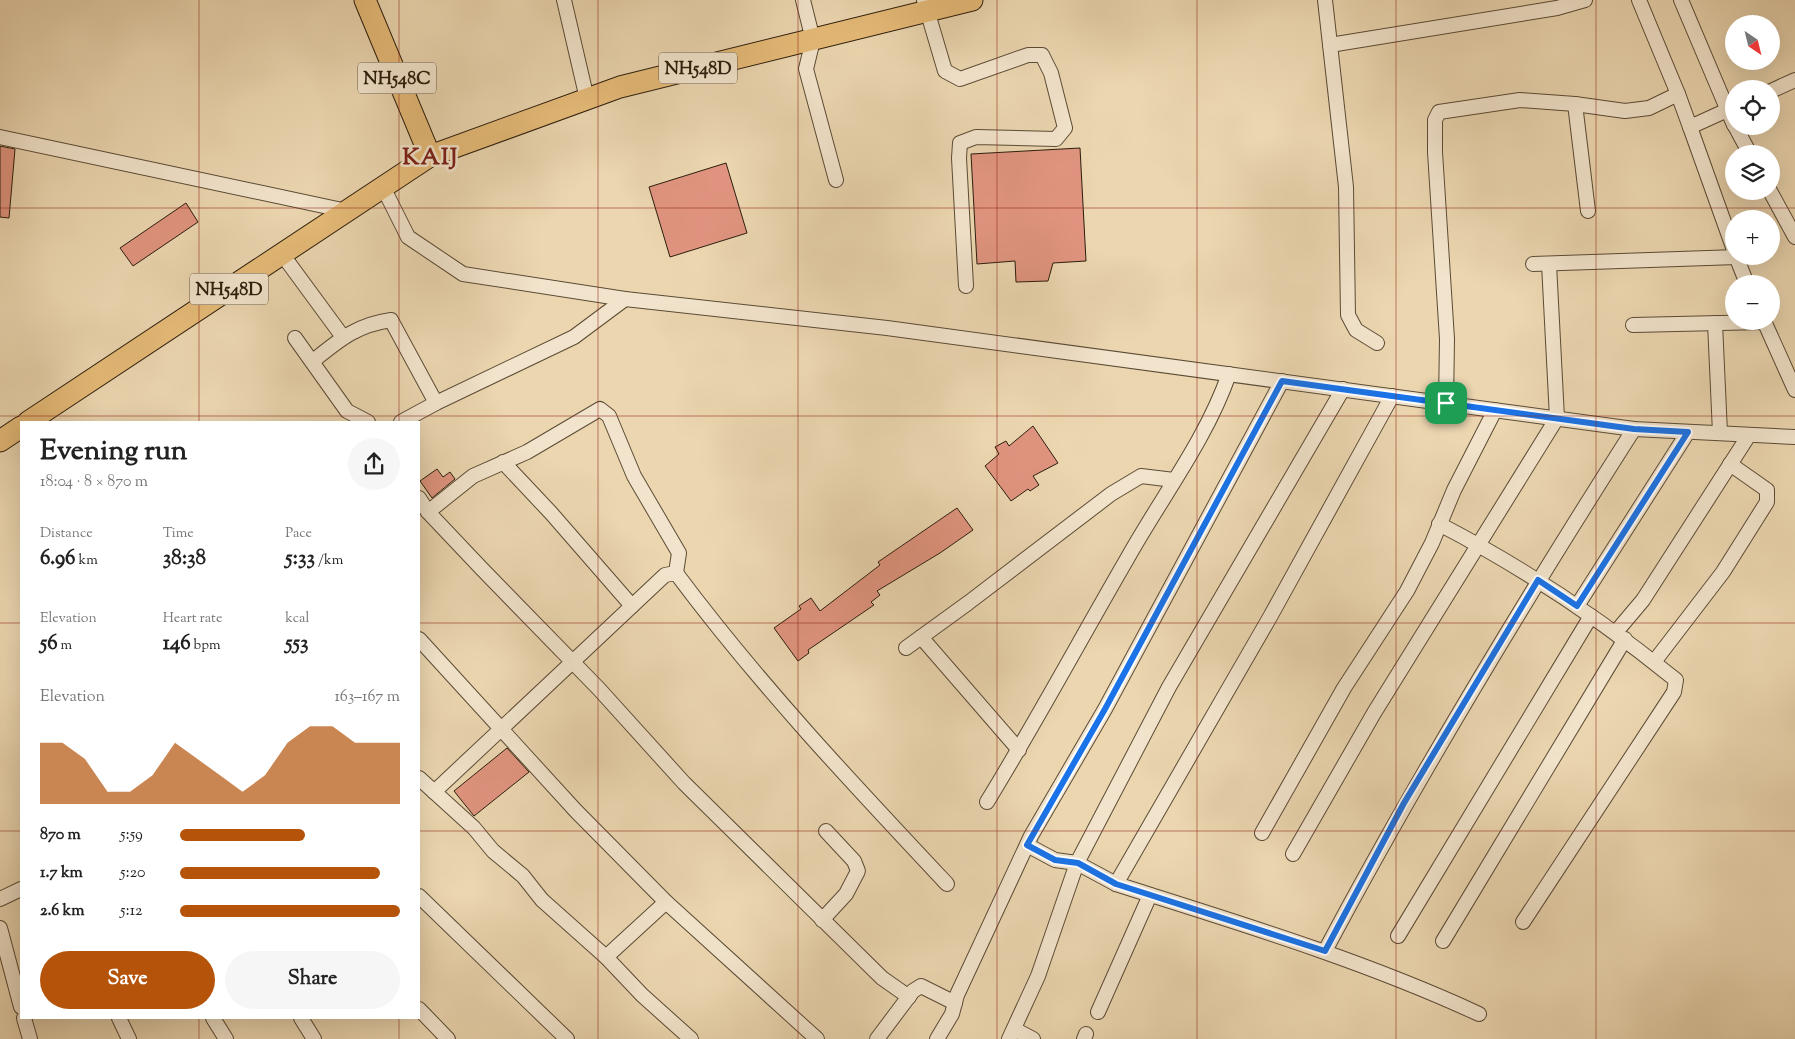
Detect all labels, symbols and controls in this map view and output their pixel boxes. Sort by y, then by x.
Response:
north arrow [1725,15,1780,70]
map controls [1725,15,1780,330]
road number: NH548D [659,52,737,84]
road number: NH548C [358,62,436,94]
button: locate [1725,80,1780,135]
district label: KAIJ [402,141,458,175]
button: layers [1725,145,1780,200]
button: + [1725,210,1780,265]
road number: NH548D [190,274,268,304]
button: − [1725,275,1780,330]
pin [1425,382,1467,424]
icon: arrive [1432,389,1460,417]
text: Evening run [40,432,187,472]
button: share [348,438,400,490]
text: 18:04 · 8 × 870 m [40,471,148,494]
text: Distance [40,524,93,544]
text: Time [163,524,194,544]
text: Pace [285,524,312,544]
text: 6.96 [40,544,76,574]
text: 38:38 [163,544,206,574]
text: 5:33 [285,544,315,574]
text: km [76,551,98,571]
text: /km [315,551,343,571]
text: Elevation [40,609,97,629]
text: Heart rate [163,609,222,629]
text: kcal [285,609,309,629]
text: 56 [40,629,58,659]
text: 146 [163,629,191,659]
text: 553 [285,629,308,659]
text: m [58,636,72,656]
text: bpm [191,636,221,656]
text: Elevation [40,686,105,709]
text: 163–167 m [334,686,400,709]
text: 870 m [40,824,81,847]
text: 5:59 [120,824,143,847]
text: 1.7 km [40,862,83,885]
text: 5:20 [120,862,146,885]
text: 2.6 km [40,900,85,923]
text: 5:12 [120,900,143,923]
button: Save [40,951,215,1009]
button: Share [225,951,400,1009]

